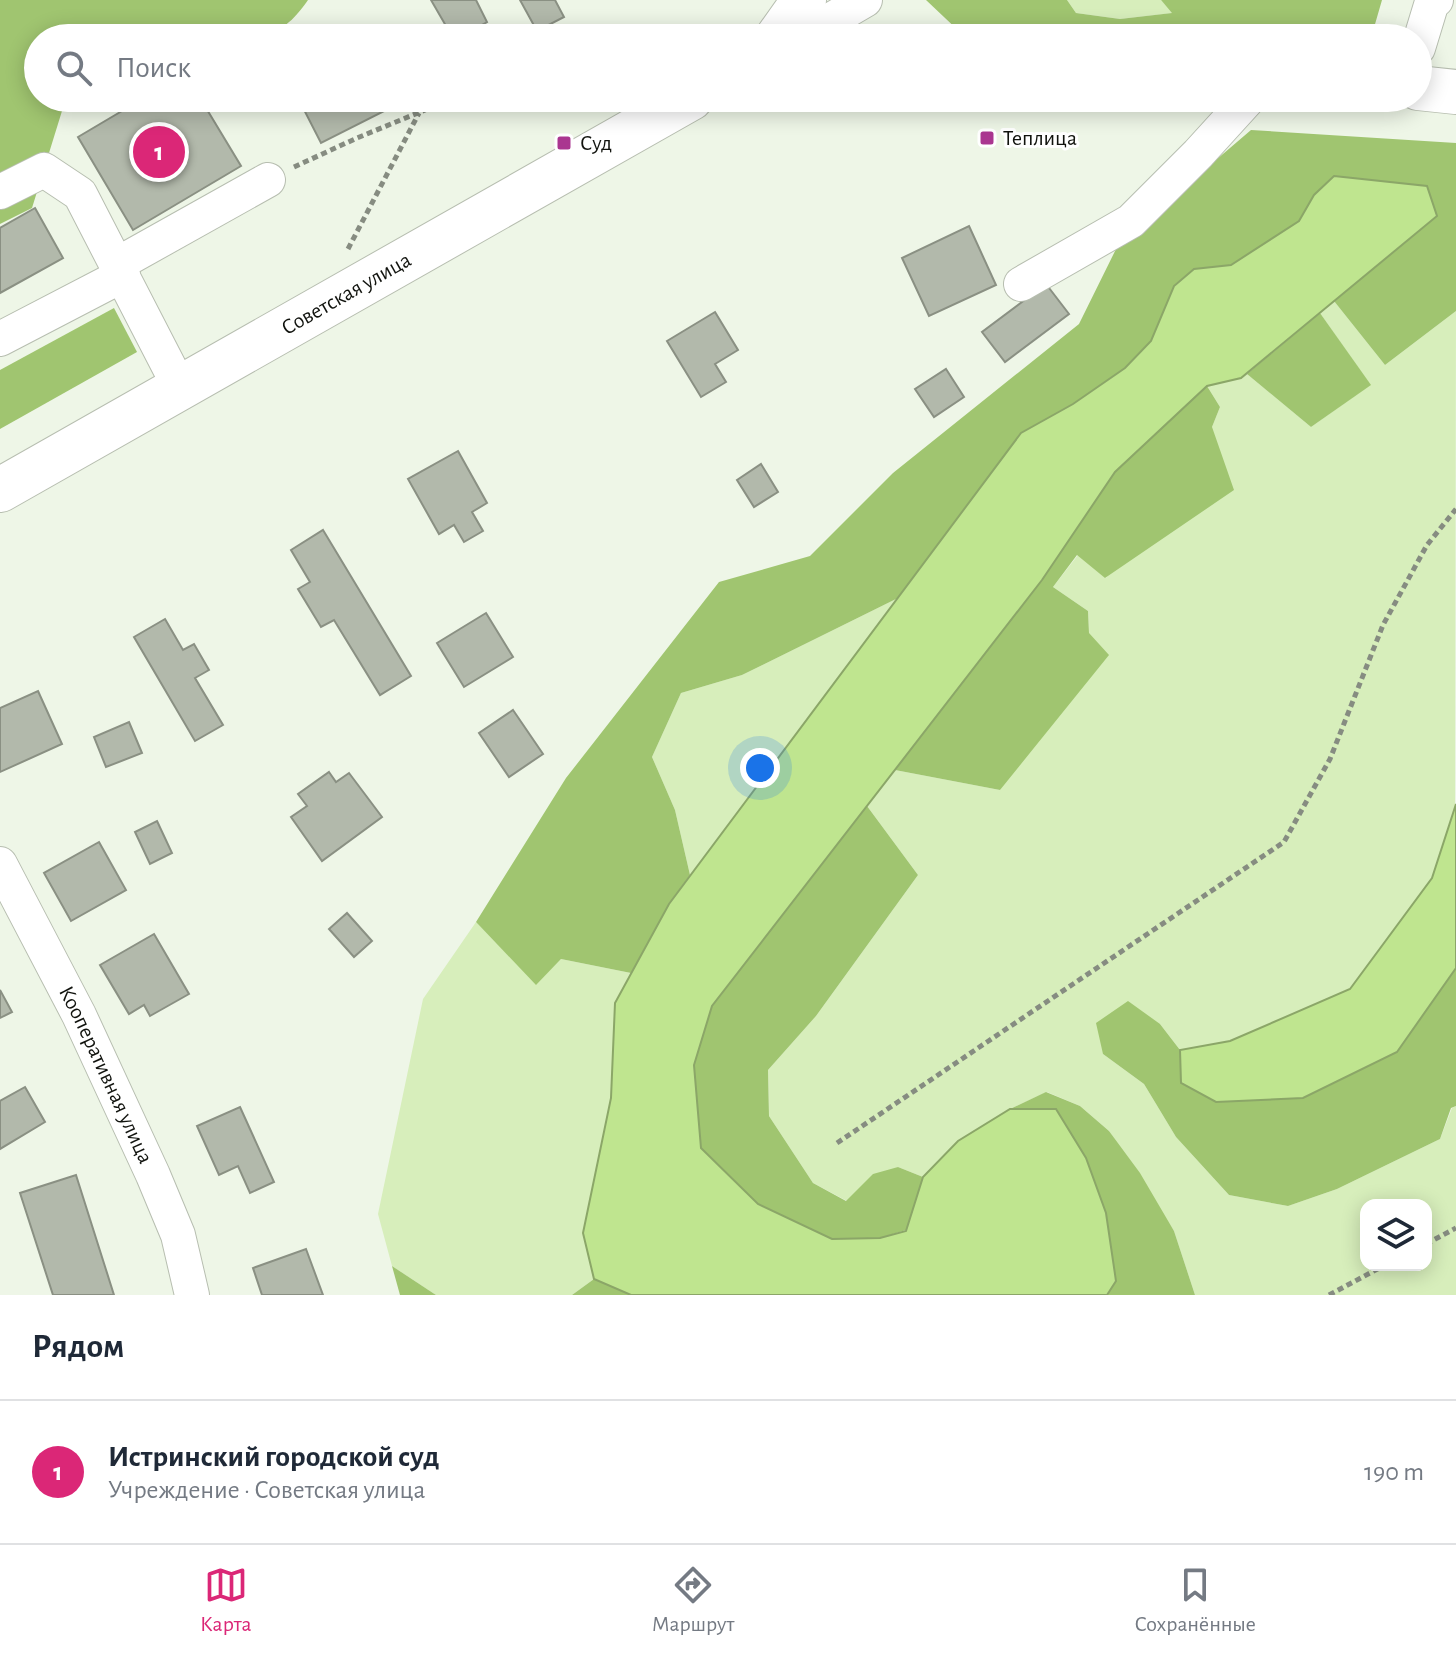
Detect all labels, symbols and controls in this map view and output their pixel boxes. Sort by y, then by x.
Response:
search box [24,24,1432,112]
icon: search [52,46,96,90]
text: Поиск [116,53,191,83]
pin: 1 [133,122,185,182]
place label: Теплица [1003,127,1077,149]
marker: Теплица [978,129,996,147]
place label: Суд [580,132,612,154]
marker: Суд [555,134,573,152]
street label: Советская улица [278,248,415,339]
your location [740,748,780,788]
street label: Кооперативная улица [55,982,157,1167]
map controls [1360,1199,1432,1271]
button: layers [1360,1199,1432,1271]
text: Рядом [32,1330,124,1364]
text: Истринский городской суд [108,1442,439,1472]
text: 1 [53,1459,63,1485]
text: 190 m [1364,1459,1424,1485]
text: Учреждение · Советская улица [108,1477,425,1503]
tab: Карта [200,1563,252,1637]
tab: Маршрут [652,1563,734,1637]
tab: Сохранённые [1134,1563,1256,1637]

